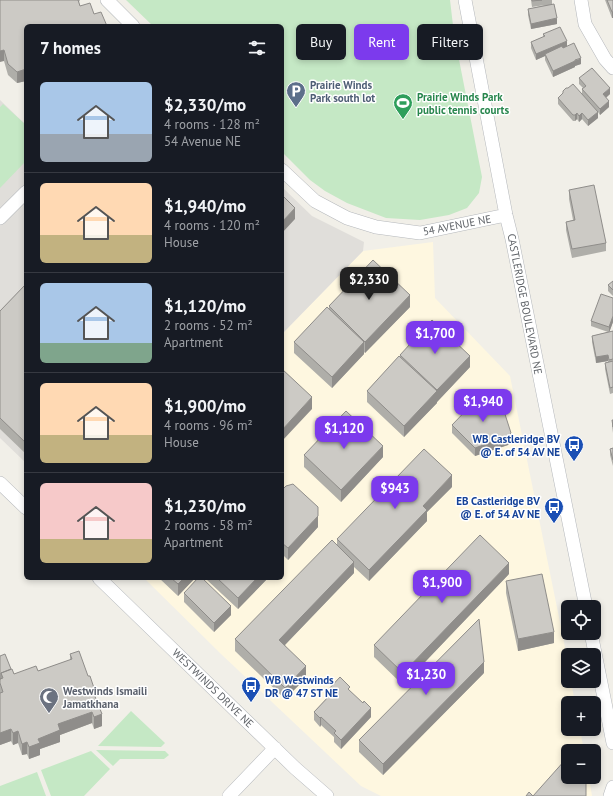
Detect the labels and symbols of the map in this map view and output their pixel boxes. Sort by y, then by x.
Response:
place label: Prairie Winds Park south lot [310,78,375,105]
parking icon: Prairie Winds Park south lot [285,80,307,108]
place label: Prairie Winds Park public tennis courts [417,90,509,117]
sports icon: Prairie Winds Park public tennis courts [392,92,414,120]
street label: 54 AVENUE NE [422,211,492,238]
street label: CASTLERIDGE BOULEVARD NE [504,232,546,376]
pin: $2,330 [336,267,402,301]
pin: $1,700 [402,321,468,355]
pin: $1,940 [450,389,516,423]
pin: $1,120 [311,416,377,450]
place label: WB Castleridge BV @ E. of 54 AV NE [472,432,560,459]
bus stop icon: WB Castleridge BV @ E. of 54 AV NE [563,434,585,462]
pin: $943 [371,476,419,510]
place label: EB Castleridge BV @ E. of 54 AV NE [456,494,540,521]
bus stop icon: EB Castleridge BV @ E. of 54 AV NE [543,496,565,524]
pin: $1,900 [409,570,475,604]
street label: WESTWINDS DRIVE NE [169,645,257,731]
pin: $1,230 [393,662,459,696]
place label: WB Westwinds DR @ 47 ST NE [265,673,338,700]
bus stop icon: WB Westwinds DR @ 47 ST NE [240,675,262,703]
place label: Westwinds Ismaili Jamatkhana [62,684,147,711]
mosque icon: Westwinds Ismaili Jamatkhana [38,686,60,714]

